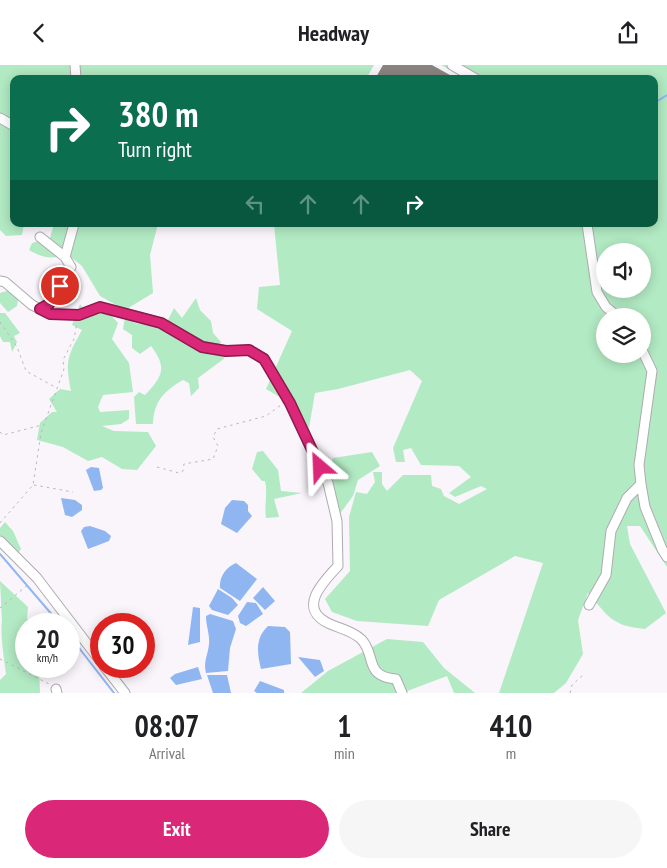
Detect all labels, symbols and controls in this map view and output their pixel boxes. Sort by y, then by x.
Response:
icon: back [25,19,53,47]
text: Headway [298,19,369,47]
icon: share [614,19,642,47]
text: 380 m [118,91,199,137]
icon: right [35,95,100,160]
text: Turn right [118,135,192,163]
icon: left [241,190,269,218]
icon: ahead [294,190,322,218]
icon: ahead [347,190,375,218]
icon: right [400,190,428,218]
map controls [596,243,651,363]
button: sound [596,243,651,298]
pin [39,265,81,307]
icon: arrive [46,272,74,300]
button: layers [596,308,651,363]
position arrow [293,440,345,492]
speed limit sign: 30 [90,613,155,678]
text: 20 [36,623,59,655]
text: km/h [37,650,58,665]
text: 08:07 [135,706,199,745]
text: 1 [337,706,352,745]
text: 410 [489,706,532,745]
text: Arrival [149,743,185,763]
text: min [334,743,355,763]
text: m [506,743,516,763]
button: Exit [25,800,329,858]
button: Share [339,800,642,858]

